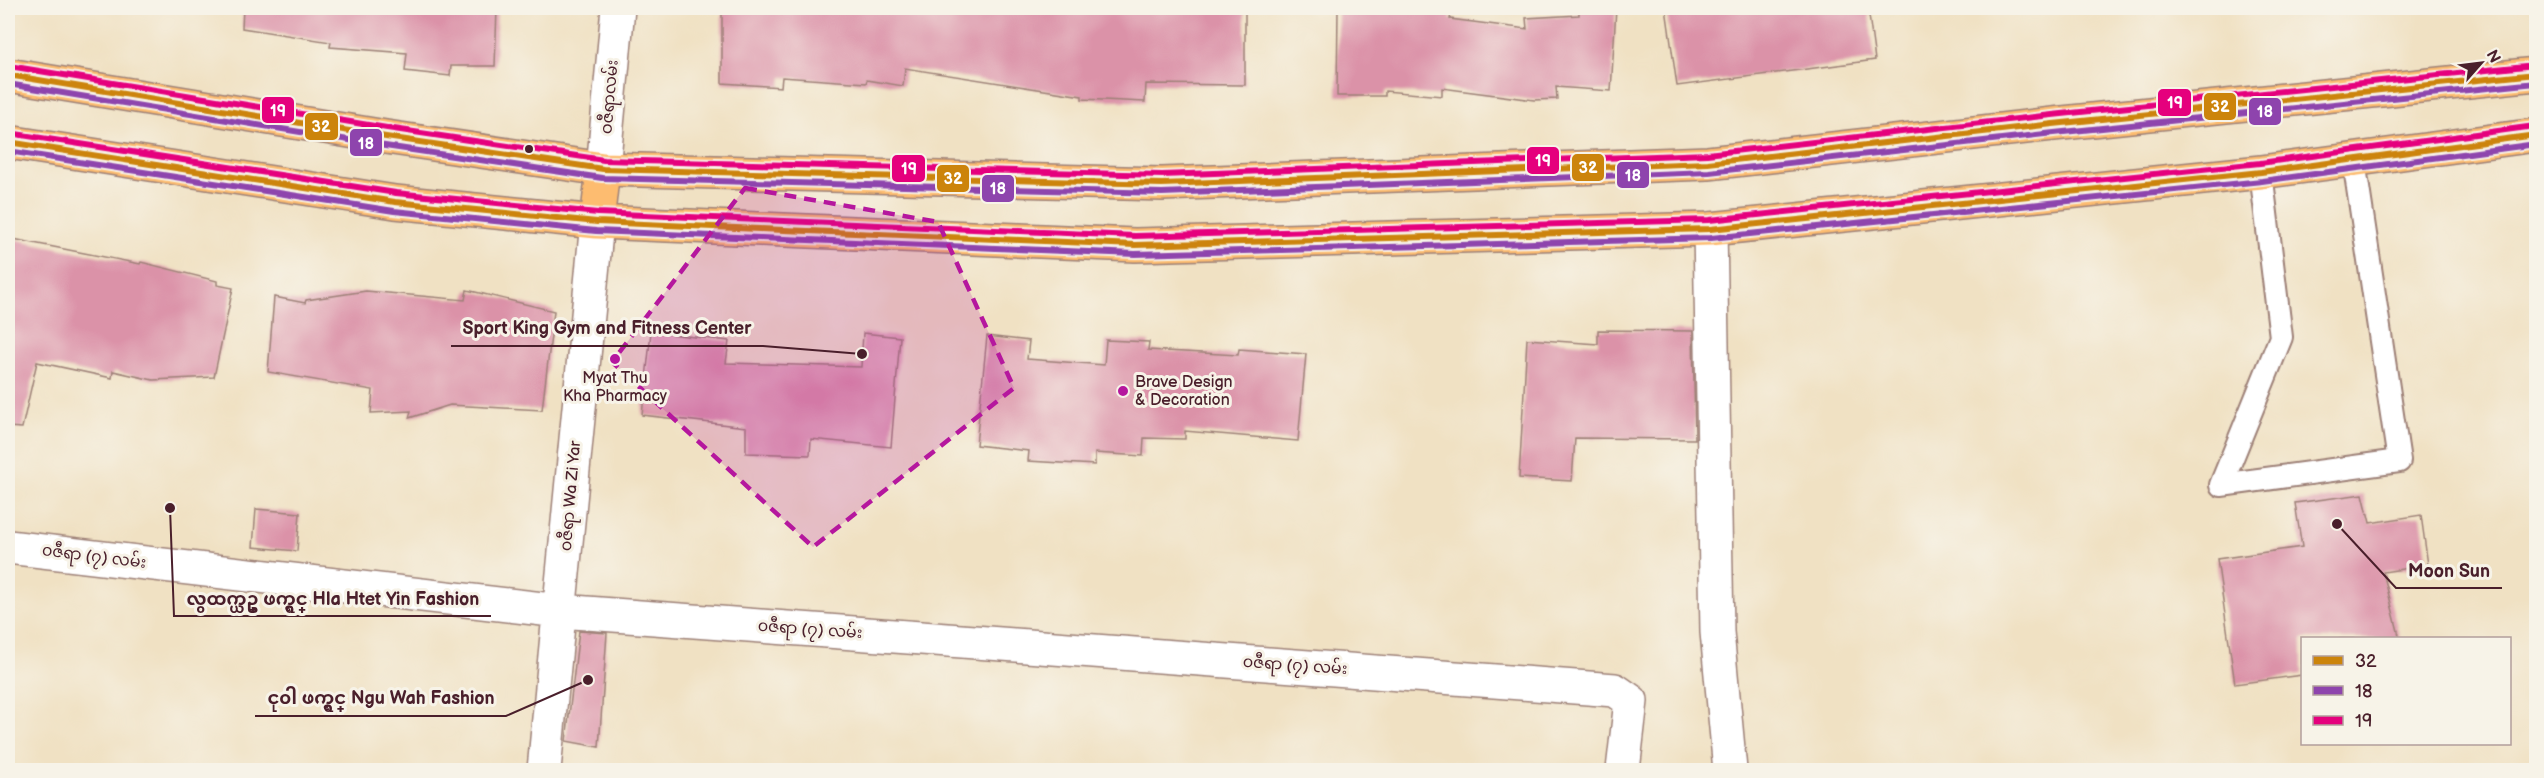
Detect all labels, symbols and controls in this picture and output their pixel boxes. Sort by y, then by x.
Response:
north arrow [2451,33,2511,93]
text: N [2482,47,2504,66]
street label: ဝဇီရာလမ်း [594,59,626,135]
line badge: 19 [2157,88,2192,117]
line badge: 32 [2203,92,2237,121]
text: 19 [2167,94,2183,113]
line badge: 19 [261,96,295,124]
line badge: 18 [2248,97,2282,126]
text: 32 [2211,98,2230,117]
text: 19 [270,102,286,121]
text: 18 [2257,103,2273,122]
line badge: 32 [304,112,339,141]
text: 32 [312,118,331,137]
line badge: 18 [349,128,383,157]
text: 18 [358,135,374,154]
unlabelled marker [523,143,535,155]
line badge: 19 [1526,146,1560,175]
text: 19 [1535,152,1551,171]
line badge: 32 [1571,153,1605,182]
line badge: 19 [891,154,926,183]
text: 32 [1579,159,1598,178]
text: 19 [901,160,917,179]
line badge: 18 [1616,161,1650,189]
line badge: 32 [936,164,970,193]
text: 18 [1625,167,1641,186]
text: 32 [944,170,963,189]
line badge: 18 [981,174,1015,203]
text: 18 [990,180,1006,199]
callout: Sport King Gym and Fitness Center [451,310,763,346]
text: Sport King Gym and Fitness Center [463,318,752,339]
marker: Myat Thu Kha Pharmacy [608,352,622,366]
place label: Myat Thu Kha Pharmacy [563,369,668,406]
place label: Brave Design & Decoration [1135,373,1233,410]
marker: Brave Design & Decoration [1116,384,1130,398]
street label: ၀ဇီရာ Wa Zi Yar [555,440,588,552]
street label: ၀ဇီရာ (၇) လမ်း [40,538,148,576]
callout: Moon Sun [2396,552,2502,588]
text: Moon Sun [2408,561,2490,582]
callout: လွထက္ယဥ္ ဖက္ရွင္ Hla Htet Yin Fashion [174,580,491,616]
text: လွထက္ယဥ္ ဖက္ရွင္ Hla Htet Yin Fashion [187,589,479,613]
street label: ၀ဇီရာ (၇) လမ်း [757,614,863,646]
legend [2301,637,2511,745]
street label: ၀ဇီရာ (၇) လမ်း [1242,650,1348,682]
text: 32 [2355,651,2377,672]
callout: ငု၀ါ ဖက္ရွင္ Ngu Wah Fashion [255,680,506,716]
text: 18 [2355,681,2372,702]
text: ငု၀ါ ဖက္ရွင္ Ngu Wah Fashion [267,686,495,712]
text: 19 [2355,711,2372,732]

